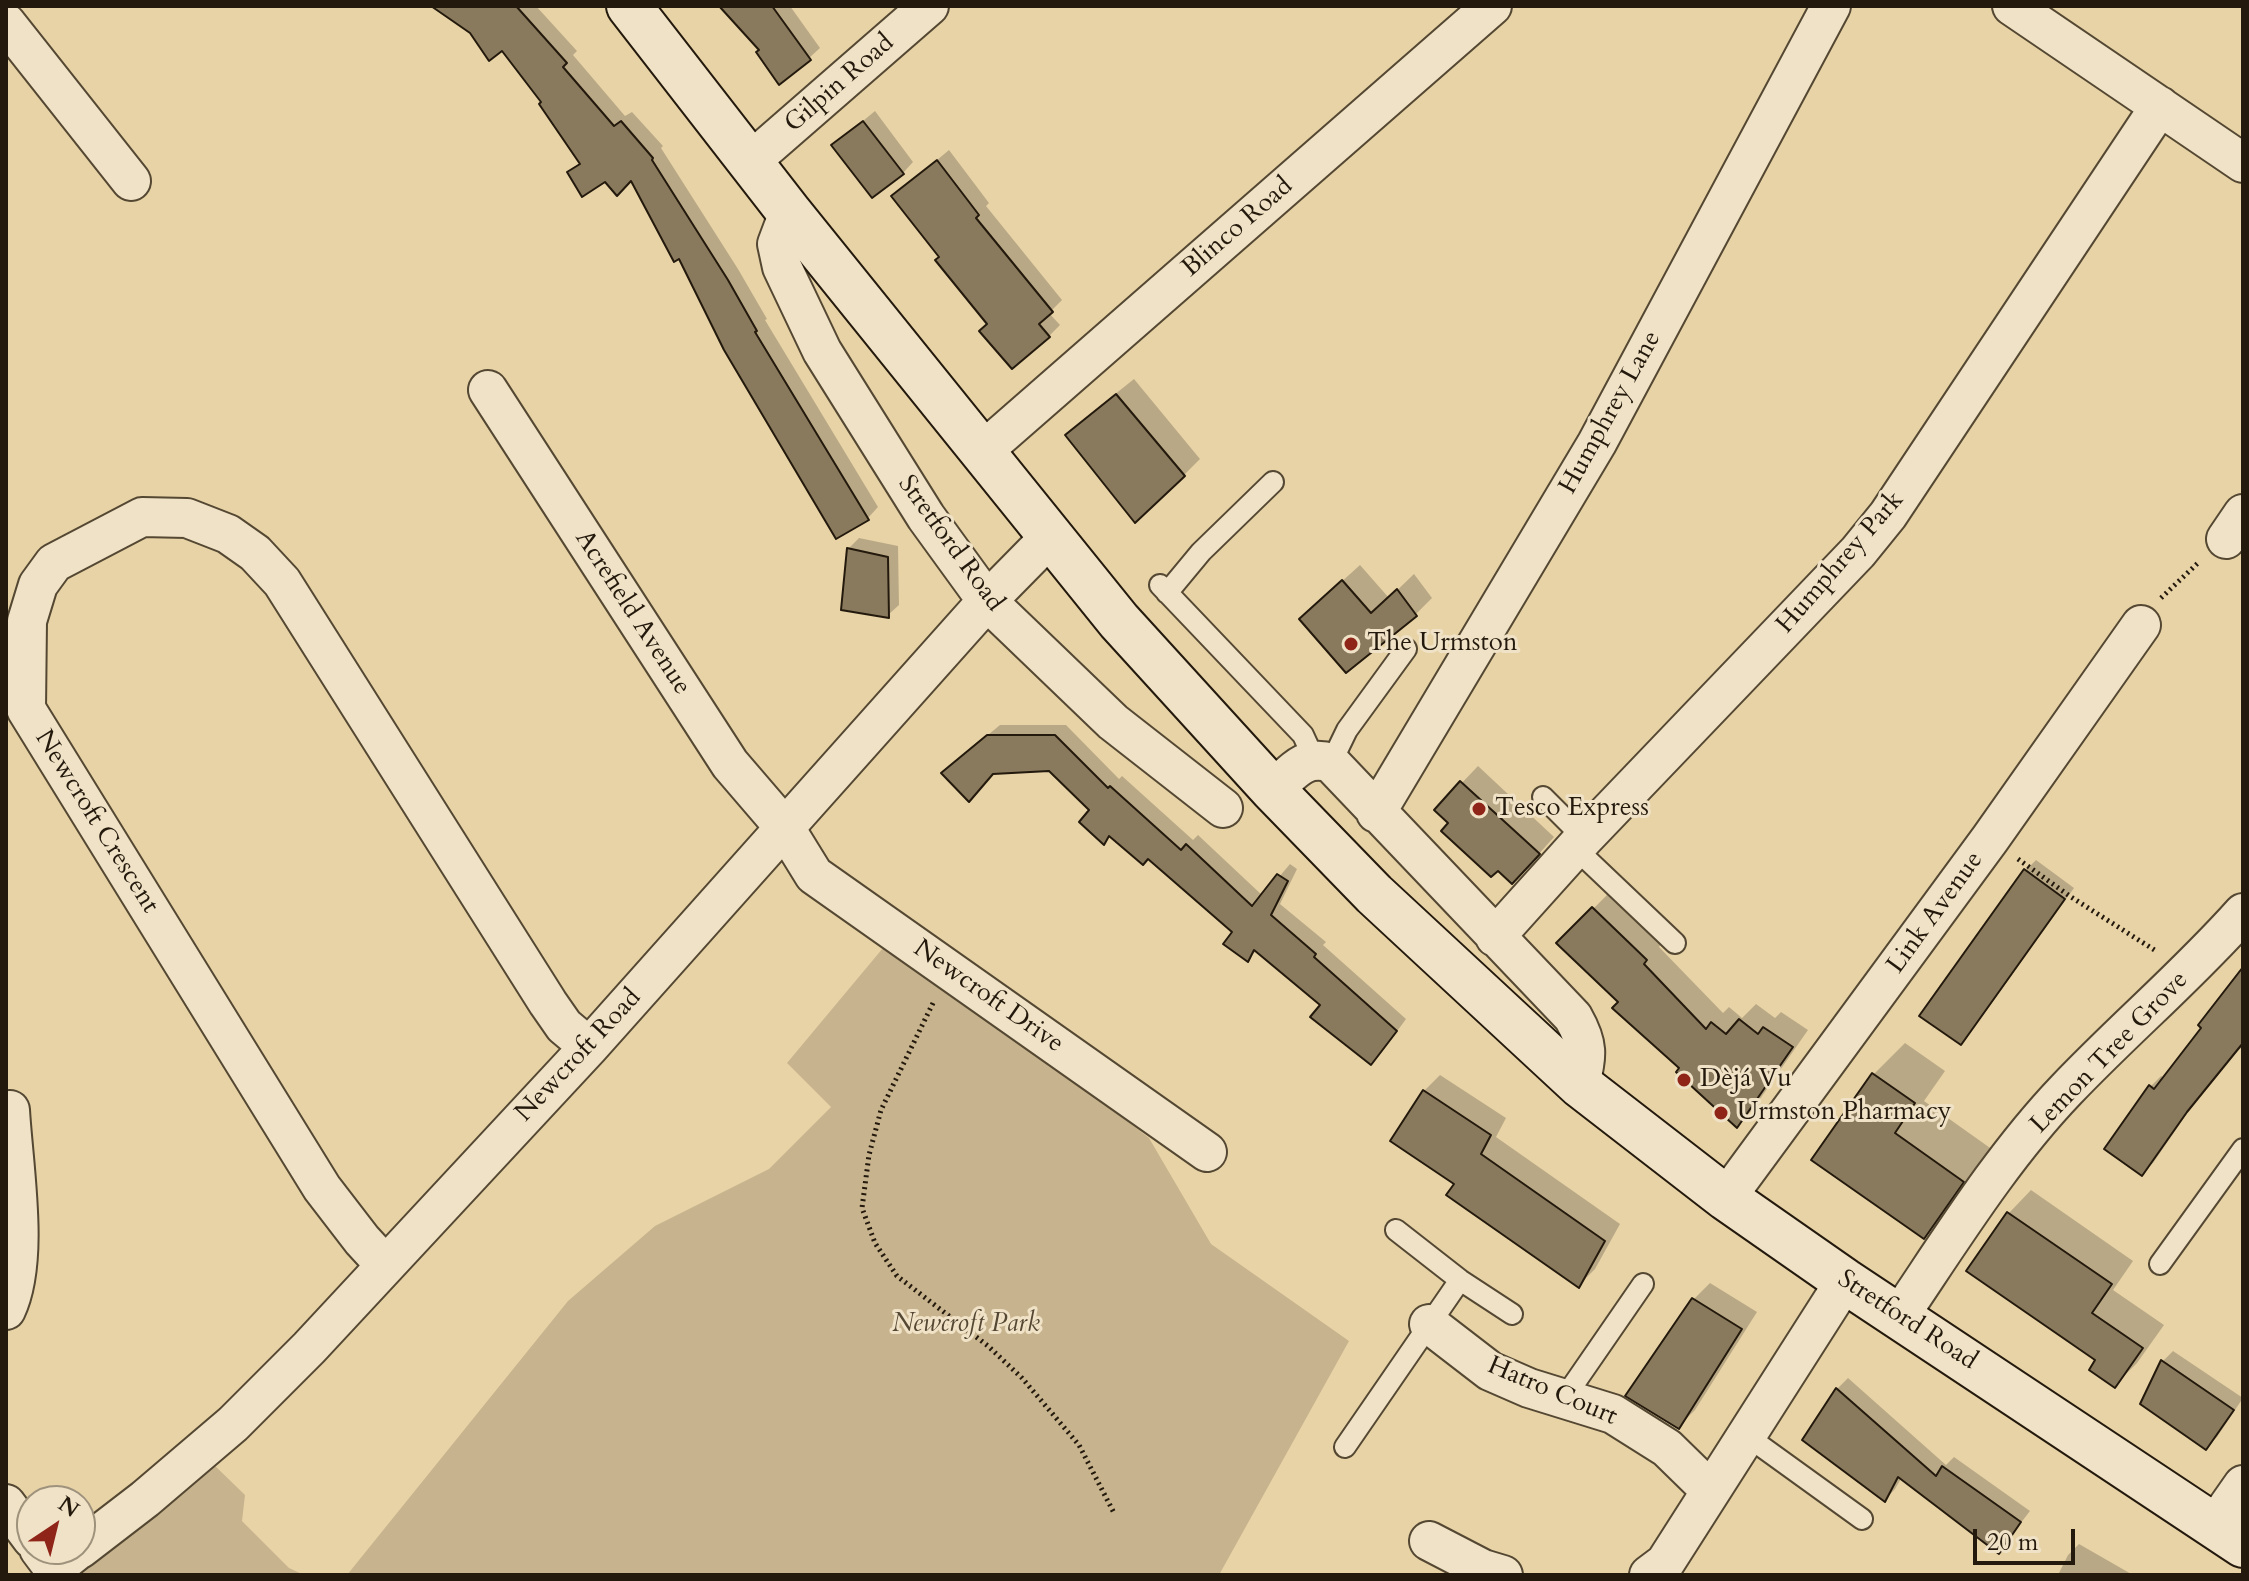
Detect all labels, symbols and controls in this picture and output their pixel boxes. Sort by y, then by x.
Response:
street label: Gilpin Road [779,28,901,140]
street label: Blinco Road [1176,171,1300,285]
street label: Humphrey Lane [1553,326,1669,500]
street label: Stretford Road [890,470,1010,618]
street label: Humphrey Park [1771,486,1911,640]
street label: Acrefield Avenue [567,525,697,701]
place label: The Urmston [1367,628,1518,660]
marker: The Urmston [1342,635,1360,653]
street label: Newcroft Crescent [27,725,165,919]
place label: Tesco Express [1495,793,1649,825]
marker: Tesco Express [1470,800,1488,818]
street label: Link Avenue [1881,846,1991,980]
street label: Newcroft Drive [907,934,1069,1060]
street label: Lemon Tree Grove [2025,965,2195,1141]
street label: Newcroft Road [509,983,649,1129]
place label: Dèjá Vu [1700,1064,1792,1096]
marker: Dèjá Vu [1675,1071,1693,1089]
place label: Urmston Pharmacy [1737,1097,1952,1129]
marker: Urmston Pharmacy [1712,1104,1730,1122]
street label: Stretford Road [1831,1264,1983,1378]
park label: Newcroft Park [892,1309,1040,1341]
street label: Hatro Court [1483,1351,1621,1433]
north arrow [16,1485,96,1565]
text: N [52,1489,85,1525]
scale bar [1977,1513,2079,1563]
text: 20 m [1987,1526,2038,1559]

